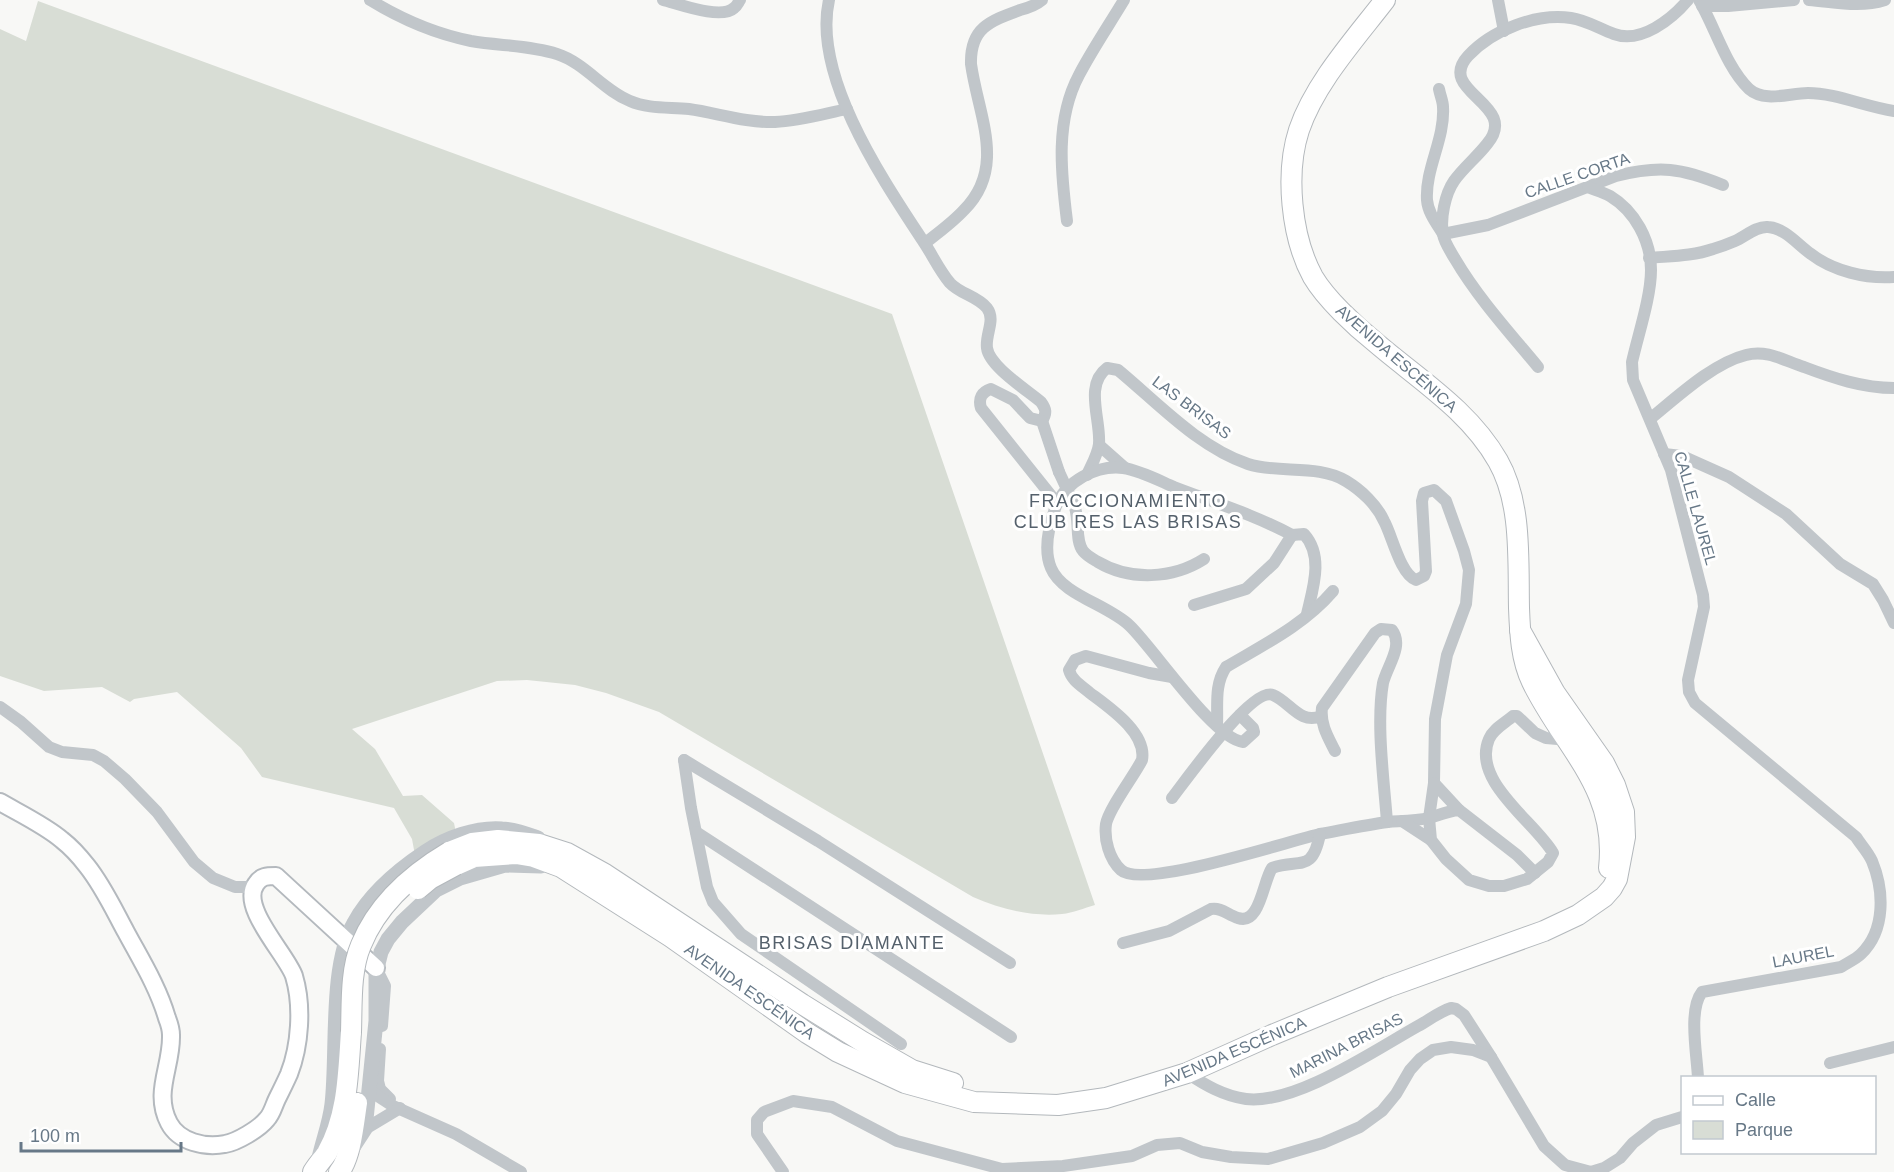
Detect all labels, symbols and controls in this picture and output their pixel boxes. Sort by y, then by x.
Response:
street label: CALLE CORTA [1523,149,1632,201]
street label: AVENIDA ESCÉNICA [1333,301,1461,416]
street label: LAS BRISAS [1149,373,1234,442]
street label: CALLE LAUREL [1671,449,1720,567]
district label: FRACCIONAMIENTO CLUB RES LAS BRISAS [1014,491,1242,532]
district label: BRISAS DIAMANTE [759,933,945,953]
street label: AVENIDA ESCÉNICA [682,939,819,1043]
street label: LAUREL [1771,942,1835,971]
street label: MARINA BRISAS [1287,1010,1406,1081]
street label: AVENIDA ESCÉNICA [1159,1012,1309,1089]
legend [1681,1076,1876,1154]
text: Calle [1735,1090,1776,1110]
scale bar [21,1115,182,1153]
text: Parque [1735,1120,1793,1140]
text: 100 m [30,1126,80,1146]

